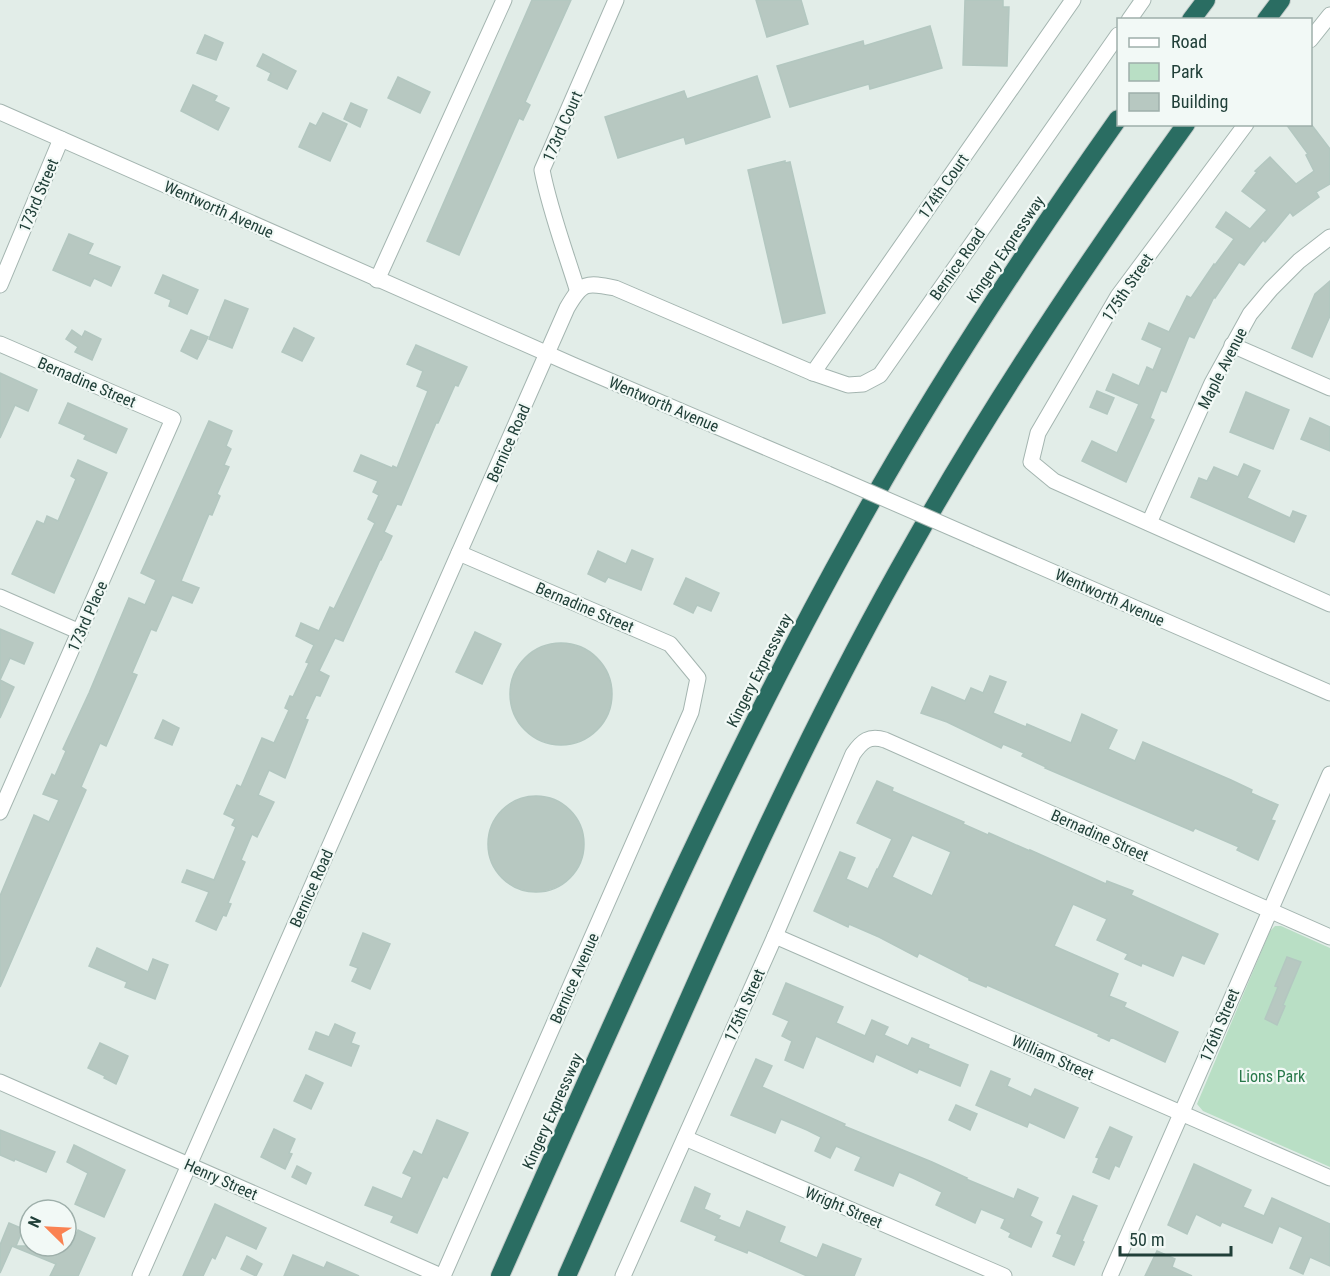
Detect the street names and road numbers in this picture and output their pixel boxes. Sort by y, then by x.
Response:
street label: 173rd Court [539,88,586,164]
street label: 174th Court [914,150,973,222]
street label: 173rd Street [15,156,62,235]
street label: Wentworth Avenue [161,177,276,242]
street label: Kingery Expressway [963,192,1048,306]
street label: Bernice Road [926,225,989,304]
street label: 175th Street [1098,250,1157,325]
street label: Maple Avenue [1194,324,1251,412]
street label: Bernadine Street [35,353,139,412]
street label: Wentworth Avenue [606,373,722,436]
street label: Bernice Road [483,401,534,485]
street label: Wentworth Avenue [1052,565,1167,630]
street label: 173rd Place [64,578,111,654]
street label: Bernadine Street [533,578,637,637]
street label: Kingery Expressway [723,610,796,730]
street label: Bernadine Street [1048,806,1152,866]
street label: Bernice Road [286,846,337,930]
street label: Bernice Avenue [546,930,603,1026]
street label: 175th Street [720,966,769,1044]
street label: 176th Street [1196,986,1243,1064]
street label: William Street [1009,1031,1097,1084]
street label: Kingery Expressway [518,1050,587,1172]
street label: Henry Street [181,1155,261,1204]
street label: Wright Street [802,1183,886,1232]

